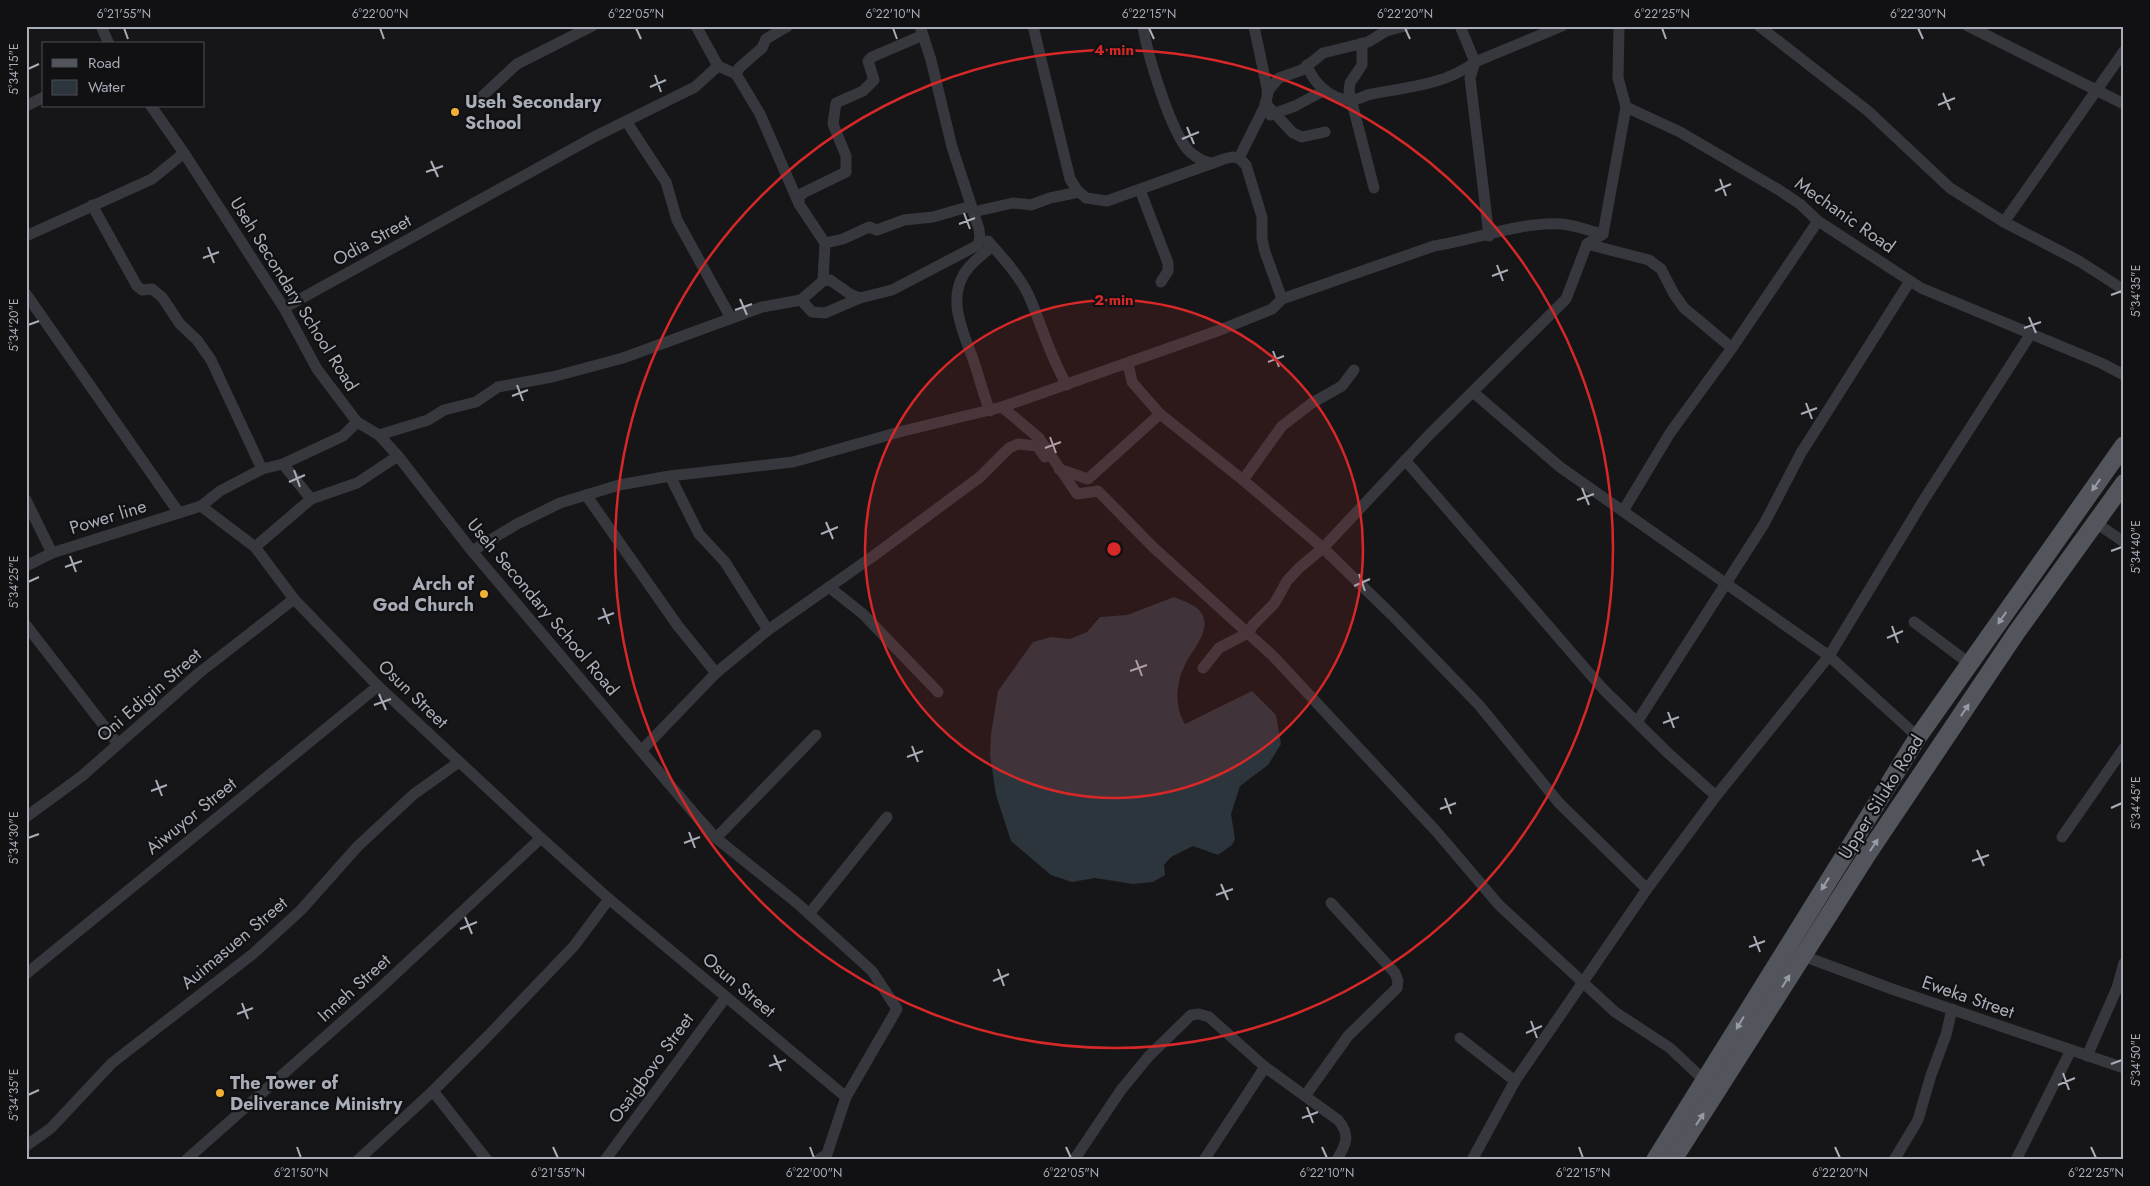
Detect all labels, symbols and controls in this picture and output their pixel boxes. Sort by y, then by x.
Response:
text: 6°21'55"N [97,5,151,23]
text: 6°22'00"N [352,5,408,23]
text: 6°22'05"N [608,5,664,23]
text: 6°22'10"N [866,5,920,23]
text: 6°22'15"N [1122,5,1176,23]
text: 6°22'20"N [1377,5,1433,23]
text: 6°22'25"N [1634,5,1690,23]
text: 6°22'30"N [1890,5,1946,23]
text: 4 min [1094,39,1134,61]
legend [42,42,205,108]
text: 5°34'15"E [5,43,23,95]
text: Road [88,52,120,74]
text: Water [88,76,126,98]
place label: Useh Secondary School [465,89,602,136]
marker: Useh Secondary School [449,106,461,118]
street label: Mechanic Road [1789,171,1901,259]
street label: Useh Secondary School Road [223,192,365,396]
street label: Odia Street [328,207,417,272]
text: 5°34'35"E [2127,265,2145,317]
text: 2 min [1094,289,1134,311]
text: 5°34'20"E [5,298,23,352]
one-way arrow [2090,478,2101,491]
street label: Power line [66,493,150,541]
street label: Useh Secondary School Road [461,513,625,701]
text: 5°34'40"E [2127,520,2145,574]
centre of rings [1105,540,1123,558]
text: 5°34'25"E [5,556,23,608]
place label: Arch of God Church [373,571,475,618]
marker: Arch of God Church [478,588,490,600]
one-way arrow [1997,611,2007,625]
street label: Oni Edigin Street [91,642,208,748]
street label: Osun Street [372,654,454,735]
one-way arrow [1960,703,1970,716]
street label: Upper Siluko Road [1832,730,1930,864]
street label: Aiwuyor Street [140,771,243,861]
text: 5°34'45"E [2127,776,2145,830]
text: 5°34'30"E [5,811,23,865]
one-way arrow [1869,838,1879,851]
one-way arrow [1820,878,1830,891]
street label: Auimasuen Street [175,890,293,995]
street label: Osun Street [697,947,782,1024]
street label: Inneh Street [312,948,397,1028]
street label: Eweka Street [1918,969,2018,1025]
one-way arrow [1782,975,1791,988]
street label: Osaigbovo Street [602,1007,700,1129]
one-way arrow [1735,1016,1744,1029]
text: 5°34'50"E [2127,1033,2145,1087]
text: 5°34'35"E [5,1069,23,1121]
place label: The Tower of Deliverance Ministry [230,1070,403,1117]
marker: The Tower of Deliverance Ministry [214,1087,226,1099]
one-way arrow [1696,1112,1705,1126]
text: 6°21'50"N [274,1164,328,1182]
text: 6°21'55"N [531,1164,585,1182]
text: 6°22'00"N [786,1164,842,1182]
text: 6°22'05"N [1043,1164,1099,1182]
text: 6°22'10"N [1300,1164,1354,1182]
text: 6°22'15"N [1556,1164,1610,1182]
text: 6°22'20"N [1812,1164,1868,1182]
text: 6°22'25"N [2068,1164,2124,1182]

